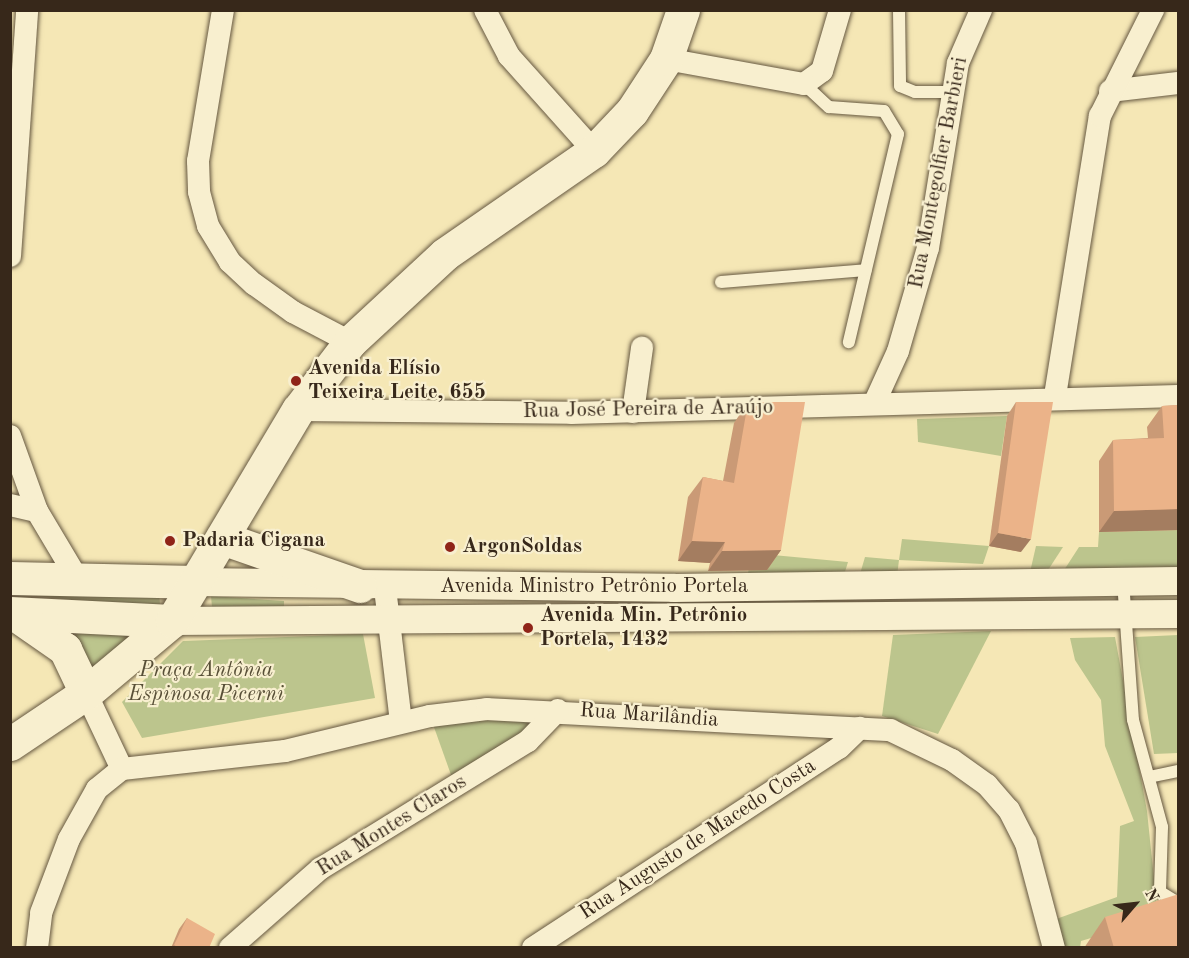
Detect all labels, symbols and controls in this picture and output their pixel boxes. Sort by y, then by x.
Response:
street label: Rua Montegolfier Barbieri [904,55,974,291]
place label: Avenida Elísio Teixeira Leite, 655 [308,356,486,406]
marker: Avenida Elísio Teixeira Leite, 655 [289,374,303,388]
street label: Rua José Pereira de Araújo [523,395,773,425]
place label: Padaria Cigana [182,528,325,554]
marker: Padaria Cigana [163,534,177,548]
place label: ArgonSoldas [462,534,582,560]
marker: ArgonSoldas [443,540,457,554]
street label: Avenida Ministro Petrônio Portela [440,574,748,600]
place label: Avenida Min. Petrônio Portela, 1432 [540,603,747,653]
marker: Avenida Min. Petrônio Portela, 1432 [521,621,535,635]
park label: Praça Antônia Espinosa Picerni [128,658,284,708]
street label: Rua Marilândia [579,699,719,733]
street label: Rua Augusto de Macedo Costa [575,754,821,926]
street label: Rua Montes Claros [312,770,472,882]
north arrow [1105,874,1165,934]
text: N [1141,886,1161,905]

